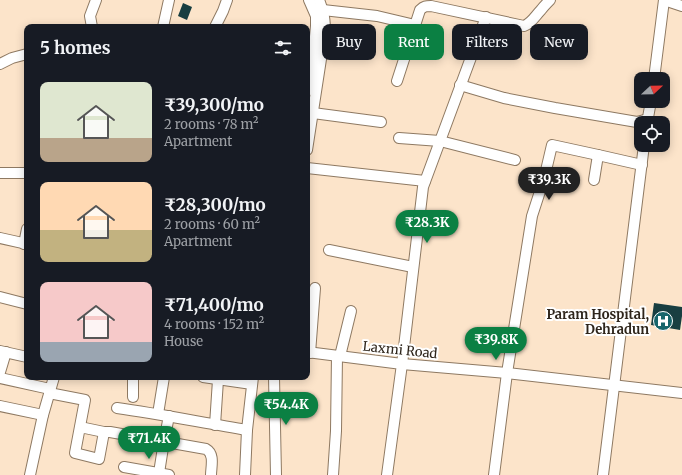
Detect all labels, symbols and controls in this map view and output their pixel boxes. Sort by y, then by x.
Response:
chip: Buy [322,24,376,60]
chip: Rent [384,24,444,60]
chip: Filters [452,24,522,60]
chip: New [530,24,588,60]
text: 5 homes [40,37,111,59]
icon: filters [272,37,294,59]
north arrow [634,72,670,108]
map controls [634,72,670,152]
text: ₹39,300/mo [164,94,264,116]
icon: home [72,98,120,146]
text: 2 rooms · 78 m² [164,116,258,133]
button: locate [634,116,670,152]
text: Apartment [164,133,232,150]
pin: ₹39.3K [516,167,582,201]
text: ₹39.3K [527,171,571,188]
text: ₹28,300/mo [164,194,266,216]
icon: home [72,198,120,246]
pin: ₹28.3K [394,210,460,244]
text: ₹28.3K [405,214,450,231]
text: 2 rooms · 60 m² [164,216,260,233]
text: Apartment [164,233,232,250]
text: ₹71,400/mo [164,294,264,316]
icon: home [72,298,120,346]
place label: Param Hospital, Dehradun [546,306,649,338]
hospital icon: Param Hospital, Dehradun [652,310,674,332]
text: 4 rooms · 152 m² [164,316,264,333]
pin: ₹39.8K [463,327,529,361]
text: ₹39.8K [474,331,518,348]
text: House [164,333,203,350]
street label: Laxmi Road [362,338,438,362]
pin: ₹54.4K [253,392,319,426]
text: ₹54.4K [263,396,309,413]
pin: ₹71.4K [116,426,182,460]
text: ₹71.4K [127,430,171,447]

